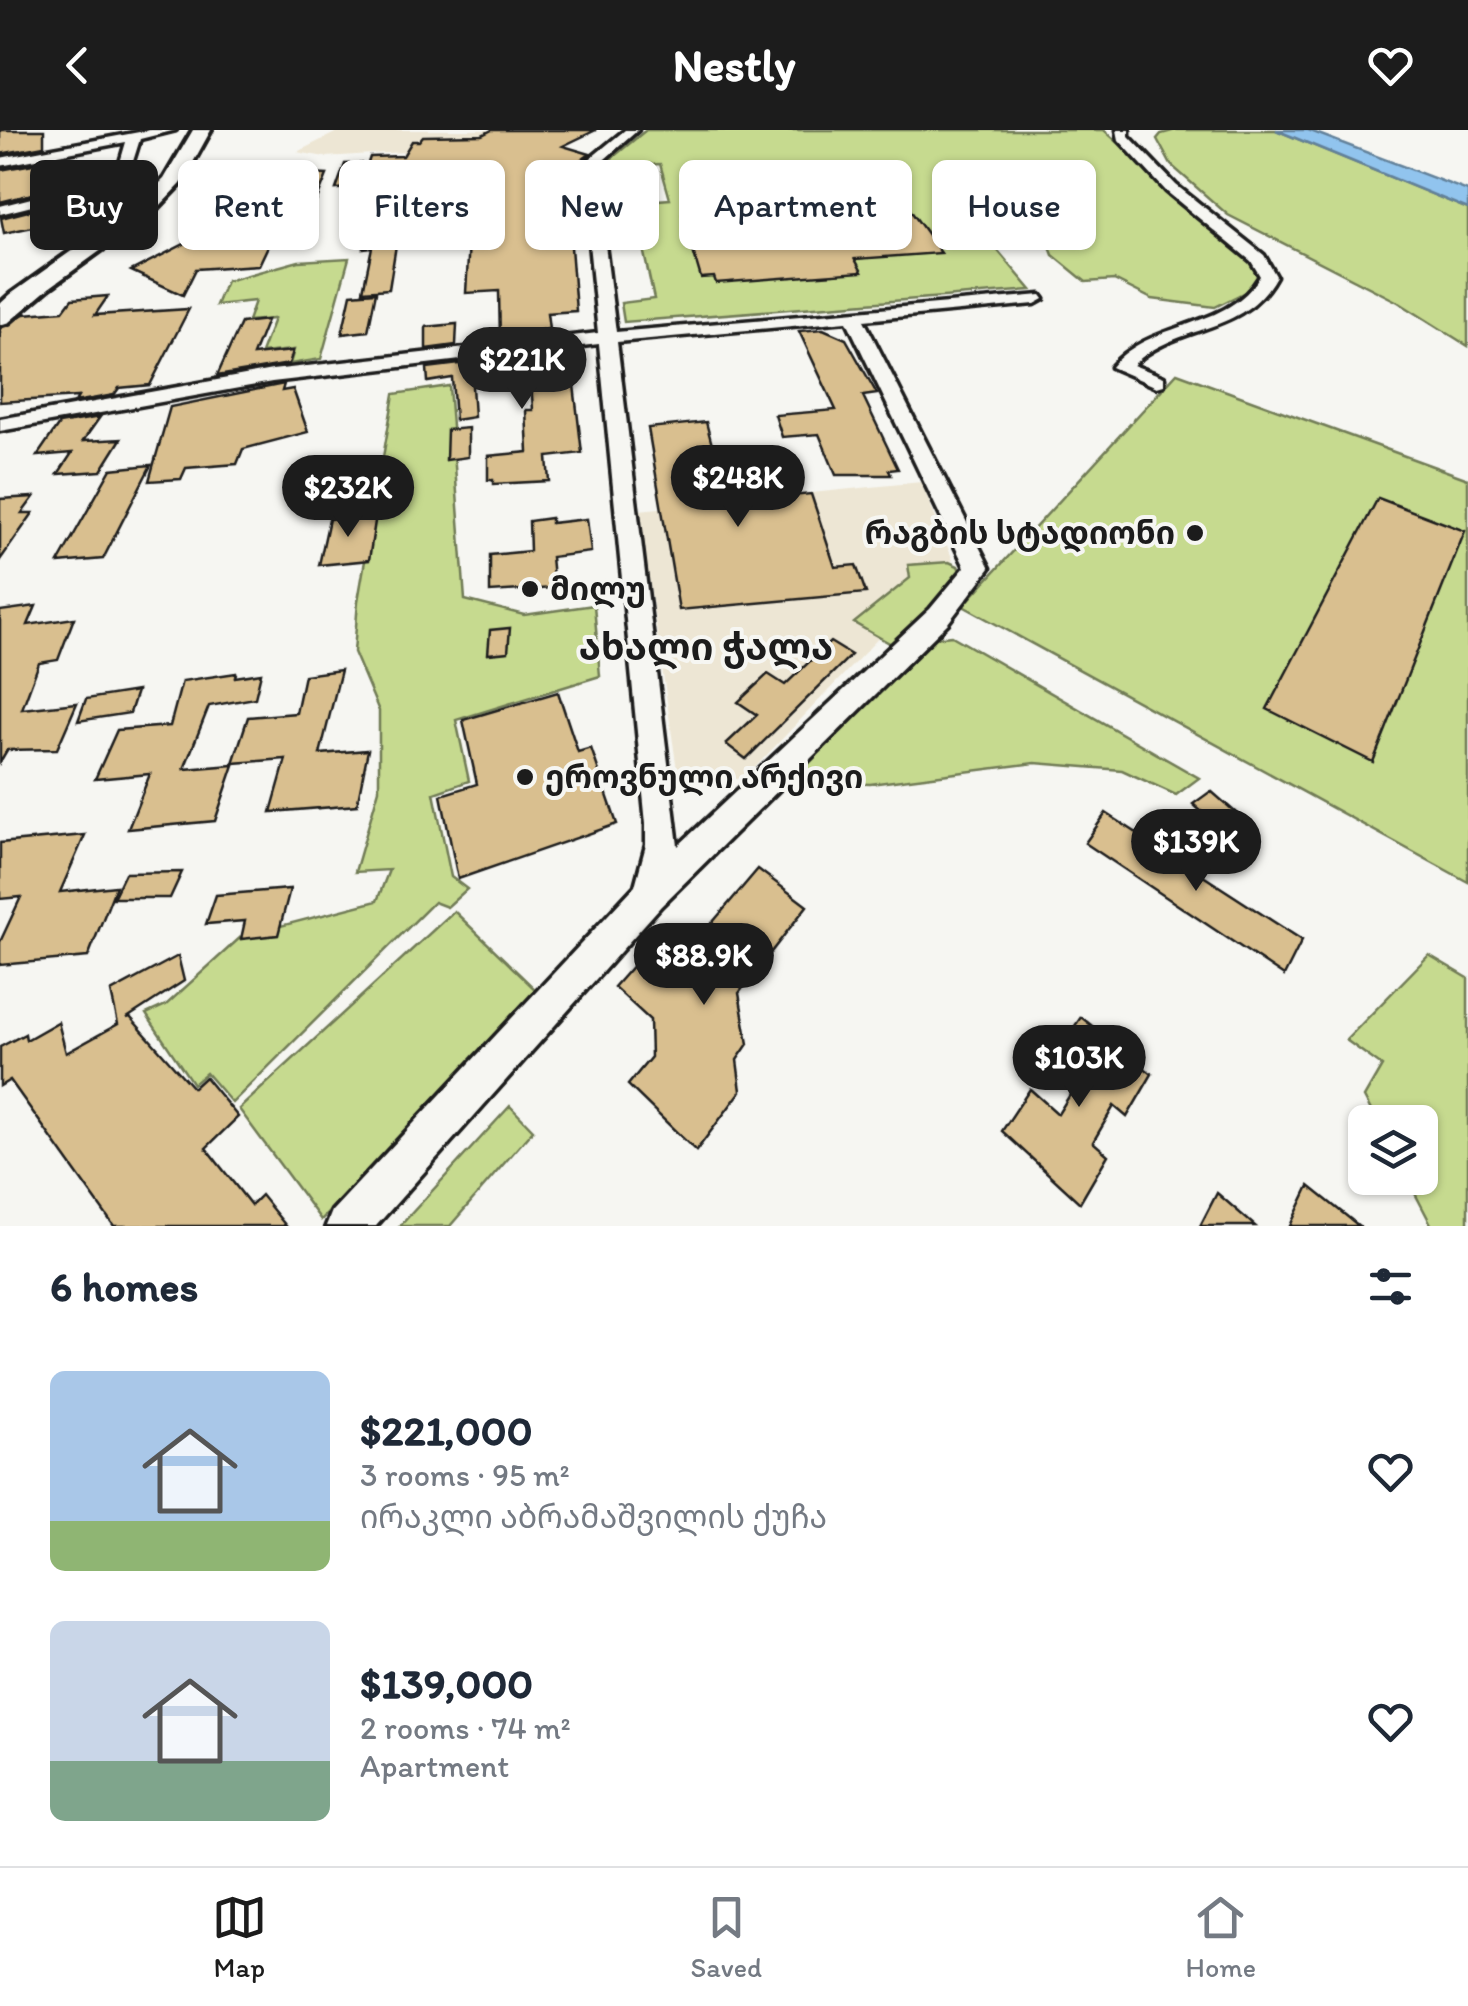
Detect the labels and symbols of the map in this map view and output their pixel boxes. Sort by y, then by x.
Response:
pin: $221K [452,327,592,412]
pin: $248K [668,445,808,530]
pin: $232K [278,455,418,540]
place label: რაგბის სტადიონი [865,514,1175,553]
marker: რაგბის სტადიონი [1184,522,1206,544]
place label: მილუ [550,570,646,609]
marker: მილუ [519,578,541,600]
district label: ახალი ჭალა [579,624,833,670]
place label: ეროვნული არქივი [545,758,863,797]
marker: ეროვნული არქივი [514,766,536,788]
pin: $139K [1126,809,1266,894]
pin: $88.9K [623,923,785,1008]
pin: $103K [1009,1025,1149,1110]

